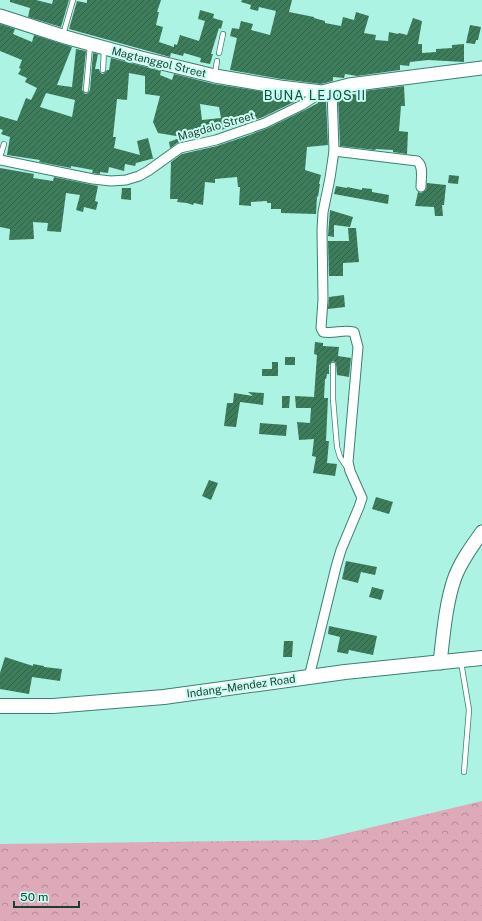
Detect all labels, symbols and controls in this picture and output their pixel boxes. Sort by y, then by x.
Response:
street label: Magtanggol Street [110,44,208,80]
district label: BUNA LEJOS II [264,88,366,103]
street label: Magdalo Street [176,109,256,143]
street label: Indang–Mendez Road [186,672,296,700]
scale bar [14,883,79,909]
text: 50 m [20,890,48,904]

